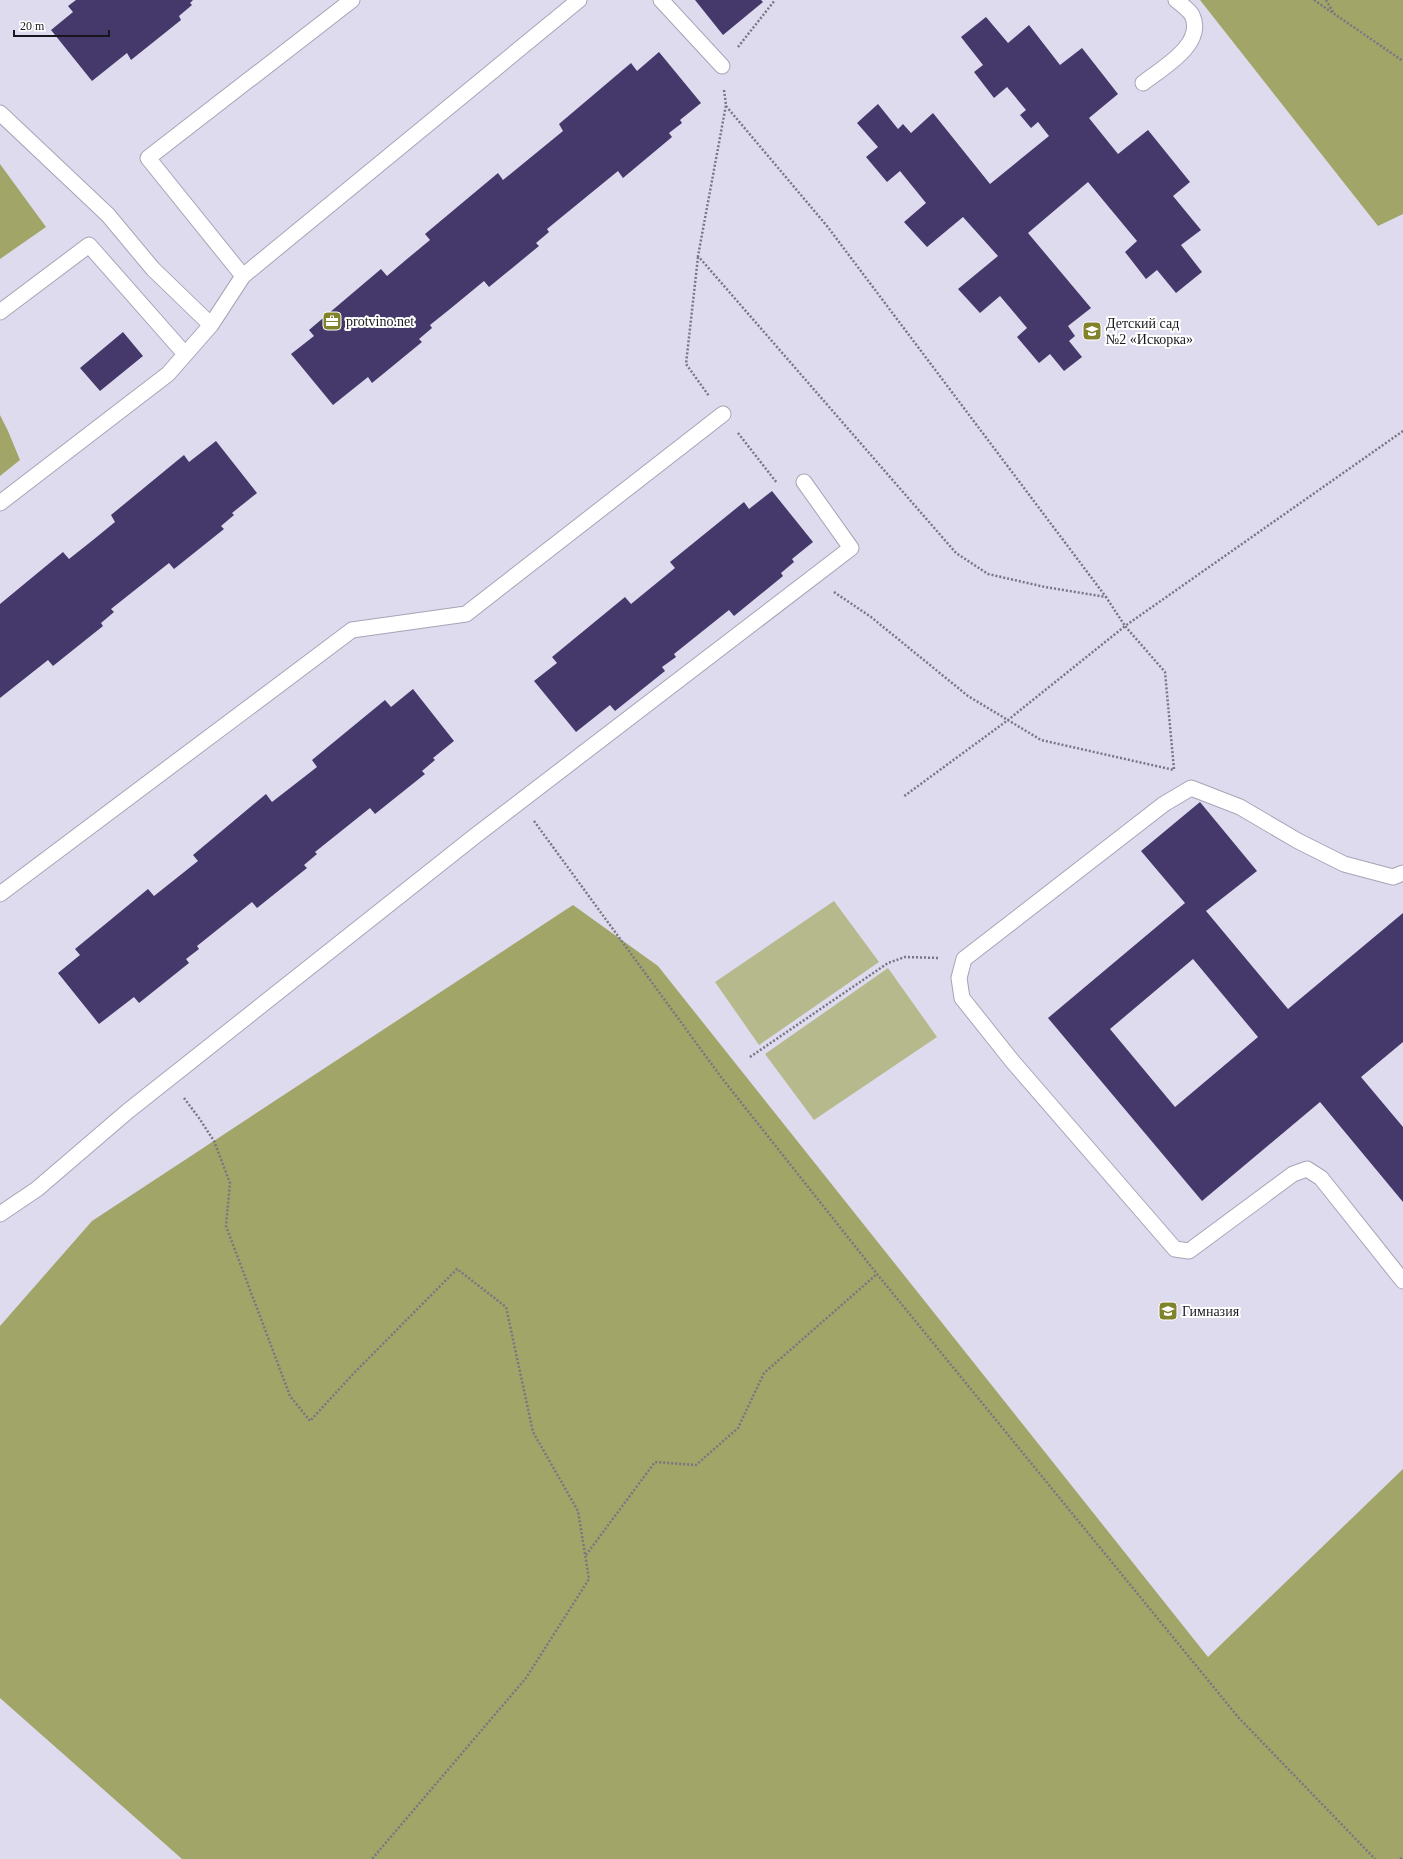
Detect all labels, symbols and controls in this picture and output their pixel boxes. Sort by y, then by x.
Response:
scale bar [14,12,109,38]
text: 20 m [20,19,45,33]
office icon: protvino.net [321,310,343,332]
place label: protvino.net [346,314,414,329]
place label: Детcкий сад №2 «Искорка» [1106,316,1193,347]
school or university icon: Детcкий сад №2 «Искорка» [1081,320,1103,342]
school or university icon: Гимназия [1157,1300,1179,1322]
place label: Гимназия [1182,1304,1240,1319]

